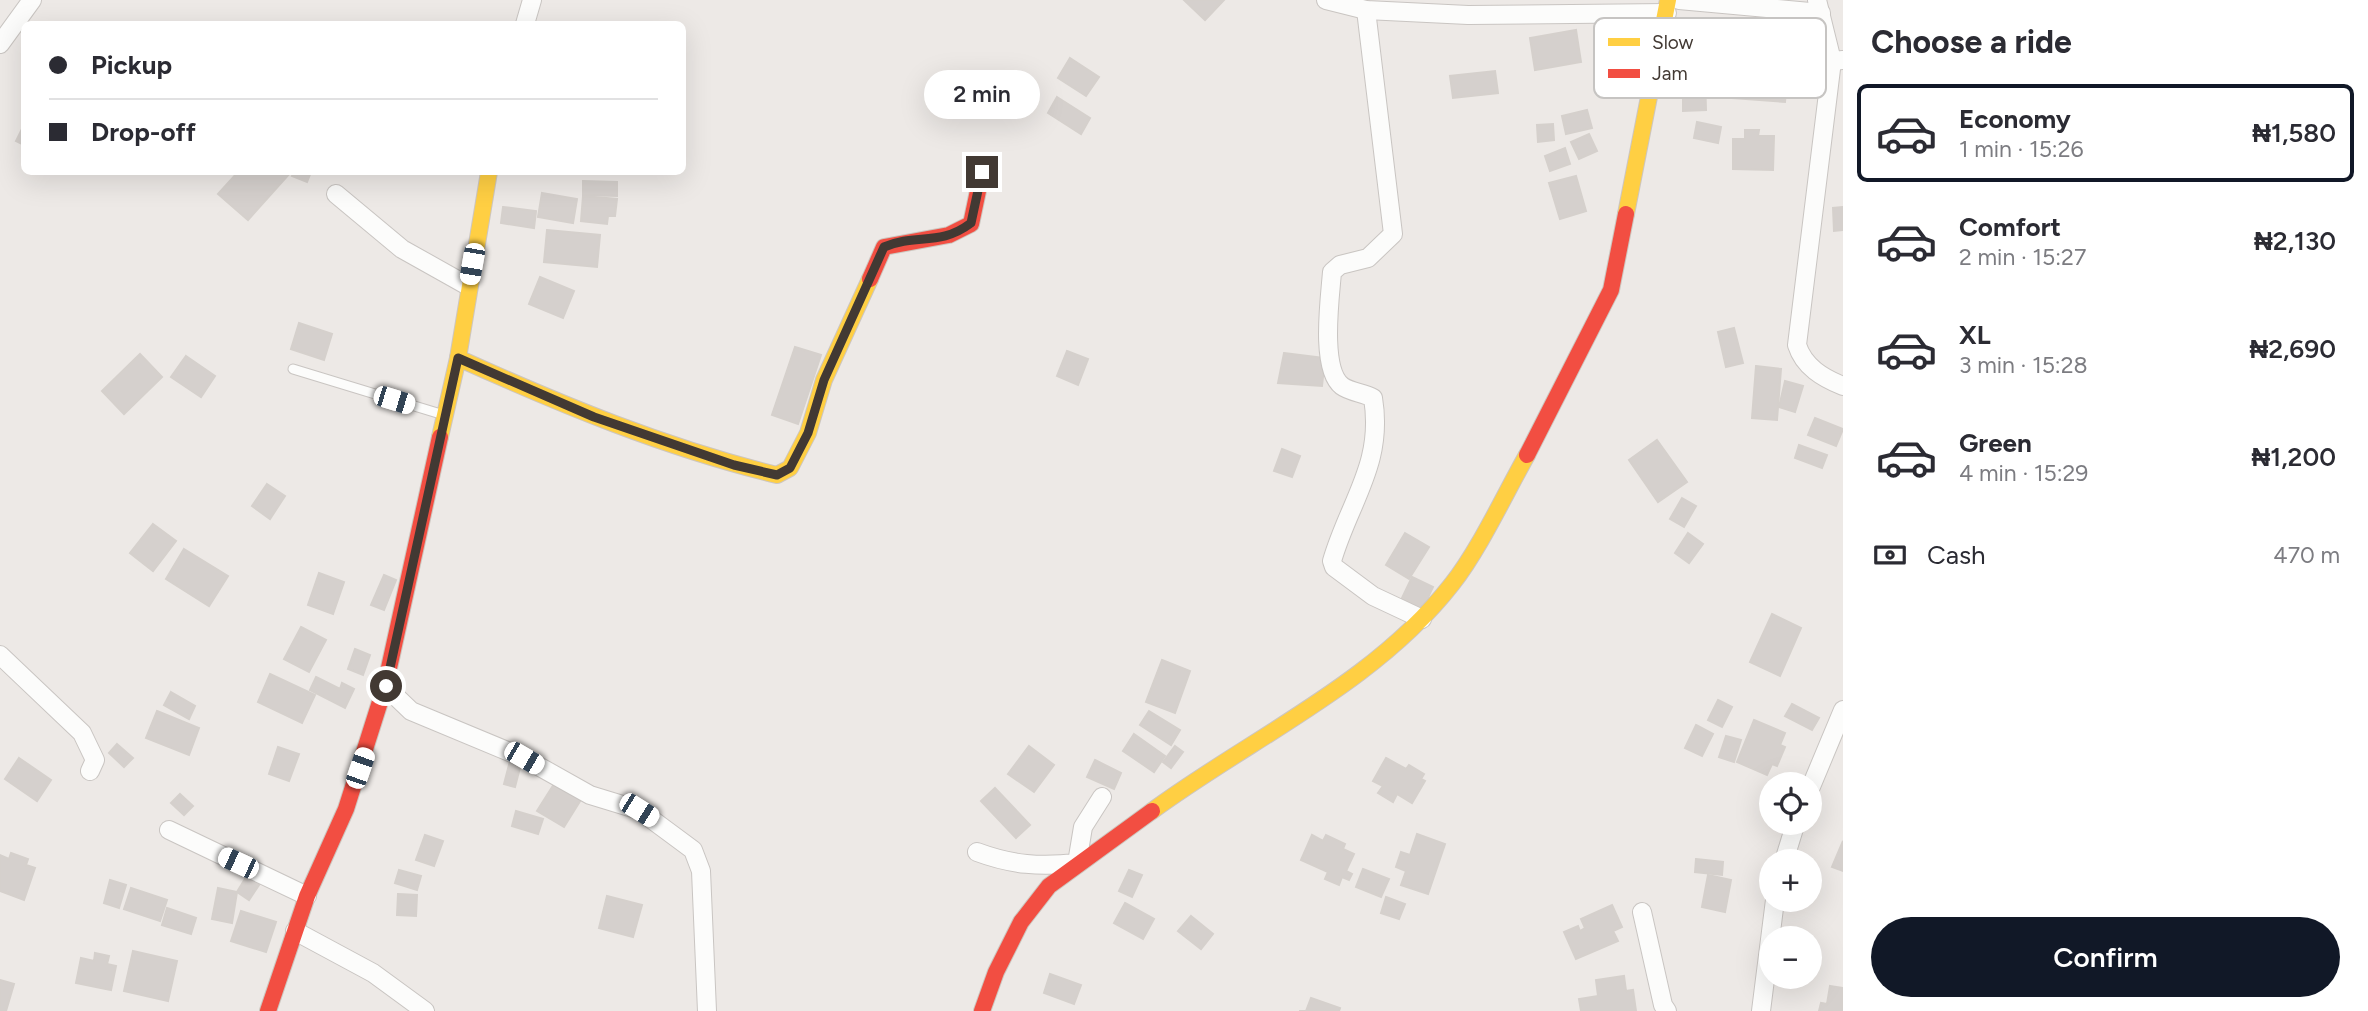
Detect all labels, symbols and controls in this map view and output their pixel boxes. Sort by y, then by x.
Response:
legend [1594,18,1826,98]
text: Choose a ride [1871,23,2072,61]
text: Slow [1652,31,1694,54]
text: Pickup [91,49,172,81]
text: Jam [1652,62,1688,85]
callout: 2 min [924,71,1040,120]
text: 2 min [953,80,1011,108]
icon: car [1875,102,1938,165]
text: Economy [1959,103,2071,135]
text: Drop-off [91,116,196,148]
text: ₦1,580 [2252,117,2336,149]
text: 1 min · 15:26 [1959,135,2084,163]
route end [966,156,998,188]
icon: car [1875,210,1938,273]
text: Comfort [1959,211,2061,243]
text: ₦2,130 [2254,225,2336,257]
car [459,241,486,287]
text: 2 min · 15:27 [1959,243,2086,271]
icon: car [1875,318,1938,381]
text: XL [1959,319,1991,351]
text: ₦2,690 [2249,333,2336,365]
text: 3 min · 15:28 [1959,351,2088,379]
car [371,384,418,416]
icon: car [1875,426,1938,489]
text: Green [1959,427,2032,459]
text: ₦1,200 [2252,441,2336,473]
text: 4 min · 15:29 [1959,459,2088,487]
icon: cash [1871,536,1909,574]
text: Cash [1927,539,1986,571]
text: 470 m [2273,541,2340,569]
route start [370,670,402,702]
car [501,738,548,778]
car [344,745,377,791]
map controls [1759,772,1822,989]
button: locate [1759,772,1822,835]
car [616,790,663,830]
car [215,845,262,881]
button: + [1759,849,1822,912]
button: Confirm [1871,917,2340,997]
button: − [1759,926,1822,989]

